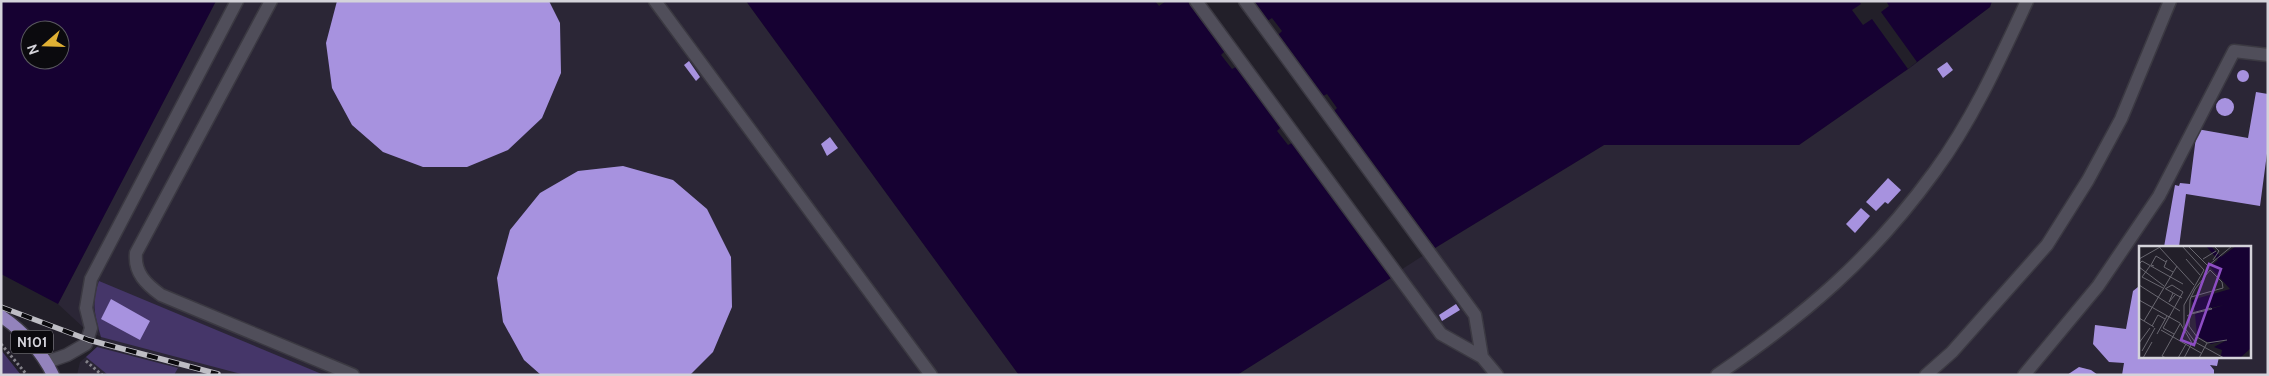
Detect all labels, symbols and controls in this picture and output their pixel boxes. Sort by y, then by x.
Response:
north arrow [20,20,70,70]
text: N [23,42,43,57]
inset map [2139,246,2252,358]
road number: N101 [11,331,53,354]

